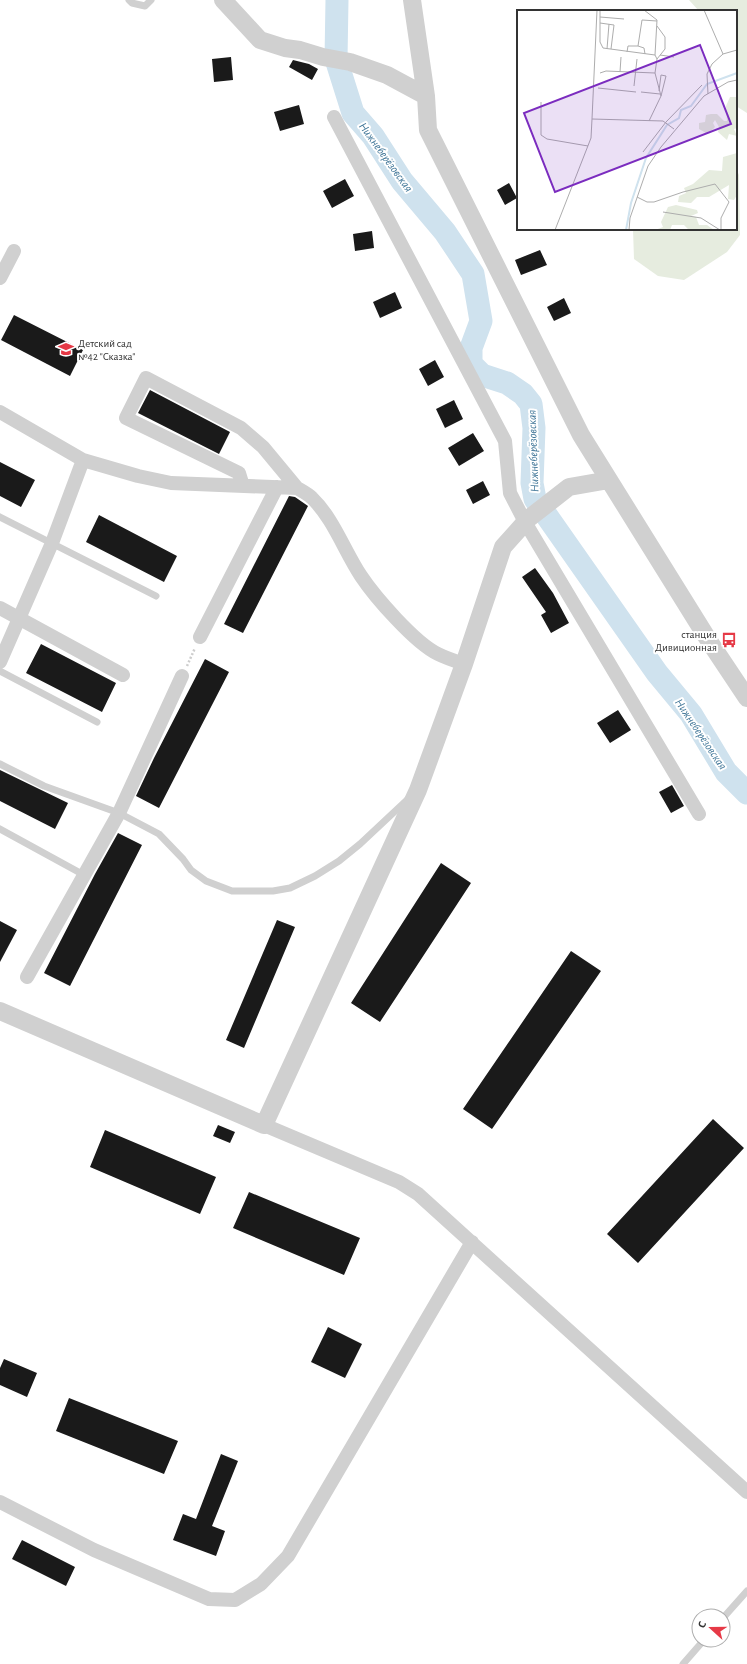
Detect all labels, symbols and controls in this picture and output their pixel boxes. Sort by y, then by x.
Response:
inset map [517,10,737,230]
water label: Нижнеберёзовская [356,120,415,194]
place label: Детский сад №42 "Сказка" [78,338,135,362]
school or university icon: Детский сад №42 "Сказка" [57,340,75,358]
water label: Нижнеберёзовская [526,410,541,492]
place label: станция Дивиционная [655,629,717,653]
bus stop icon: станция Дивиционная [720,631,738,649]
water label: Нижнеберёзовская [672,696,729,772]
north arrow [691,1608,731,1648]
text: С [696,1620,708,1629]

